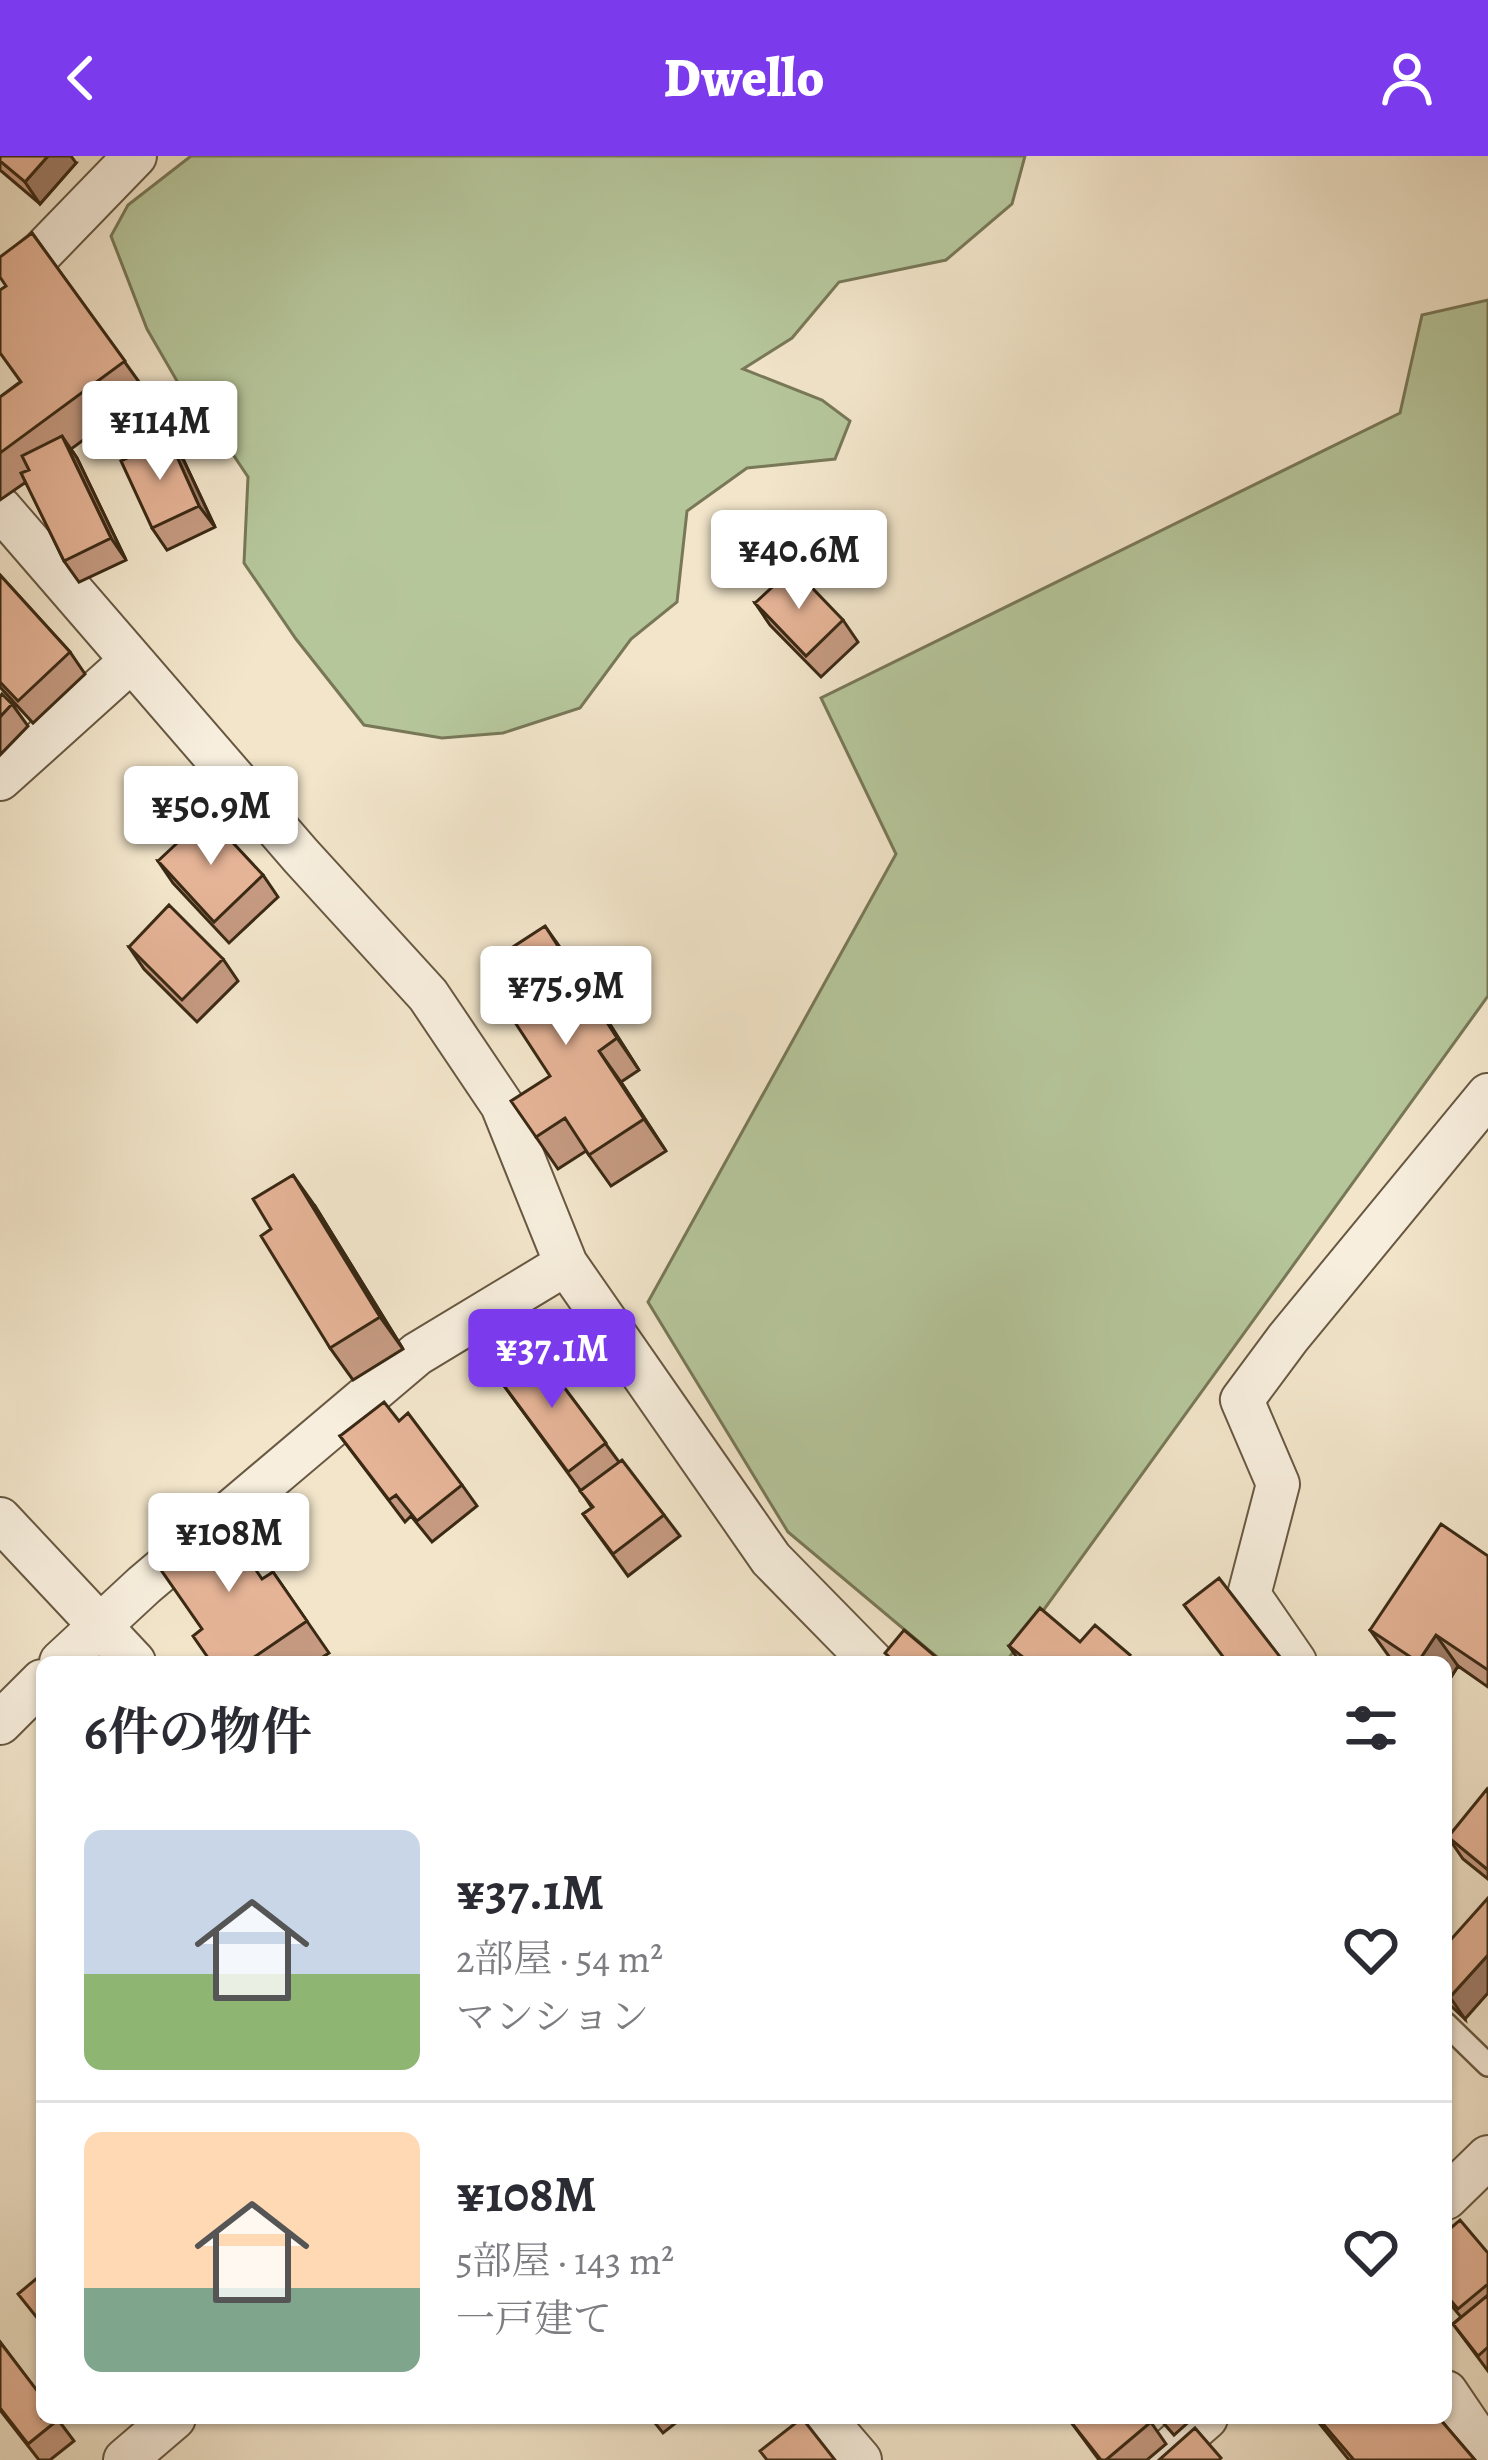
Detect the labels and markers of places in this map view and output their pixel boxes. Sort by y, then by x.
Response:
pin: ¥114M [76,381,244,483]
pin: ¥40.6M [701,510,897,612]
pin: ¥50.9M [113,766,309,868]
pin: ¥75.9M [468,946,664,1048]
pin: ¥37.1M [454,1309,650,1411]
pin: ¥108M [145,1493,313,1595]

